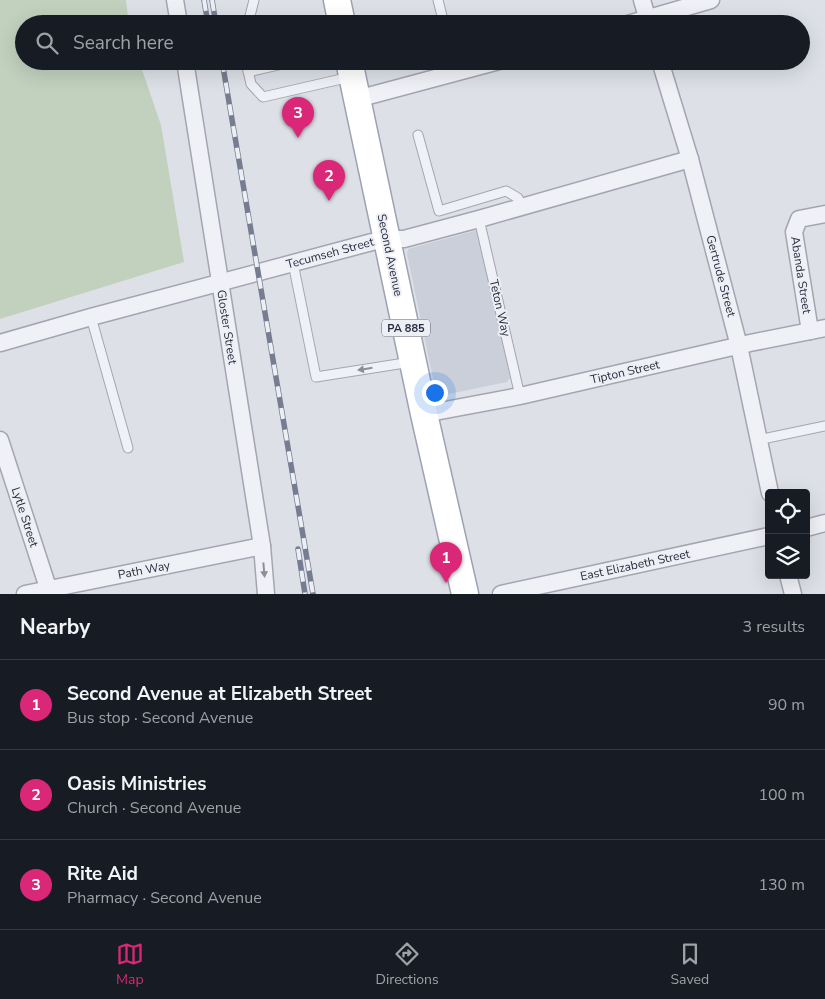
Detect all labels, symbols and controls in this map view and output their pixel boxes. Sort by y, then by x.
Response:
search box [15,15,810,70]
icon: search [33,29,61,57]
text: Search here [73,30,174,56]
pin: 3 [282,97,314,138]
pin: 2 [313,160,345,201]
street label: Second Avenue [373,212,407,298]
street label: Tecumseh Street [284,233,376,272]
street label: Gertrude Street [702,233,740,319]
street label: Abanda Street [787,235,815,316]
street label: Teton Way [486,278,515,339]
street label: Gloster Street [213,289,241,366]
road number: PA 885 [382,319,430,336]
street label: Tipton Street [589,356,662,388]
one-way arrow [357,366,373,374]
your location [422,380,448,406]
street label: Lytle Street [8,485,42,550]
map controls [765,489,810,579]
button: locate [765,489,810,534]
button: layers [765,534,810,579]
pin: 1 [430,542,462,583]
street label: East Elizabeth Street [579,545,692,584]
street label: Path Way [117,557,172,583]
one-way arrow [260,562,268,578]
text: Nearby [20,613,90,641]
text: 3 results [743,616,805,638]
text: Second Avenue at Elizabeth Street [67,681,372,707]
text: 1 [31,694,41,716]
text: 90 m [768,694,805,716]
text: Bus stop · Second Avenue [67,707,253,729]
text: Oasis Ministries [67,771,206,797]
text: 2 [31,784,41,806]
text: 100 m [758,784,805,806]
text: Church · Second Avenue [67,797,241,819]
text: Rite Aid [67,861,138,887]
text: 3 [31,874,41,896]
text: 130 m [758,874,805,896]
text: Pharmacy · Second Avenue [67,887,262,909]
tab: Map [116,940,144,989]
tab: Directions [376,940,439,989]
tab: Saved [670,940,709,989]

